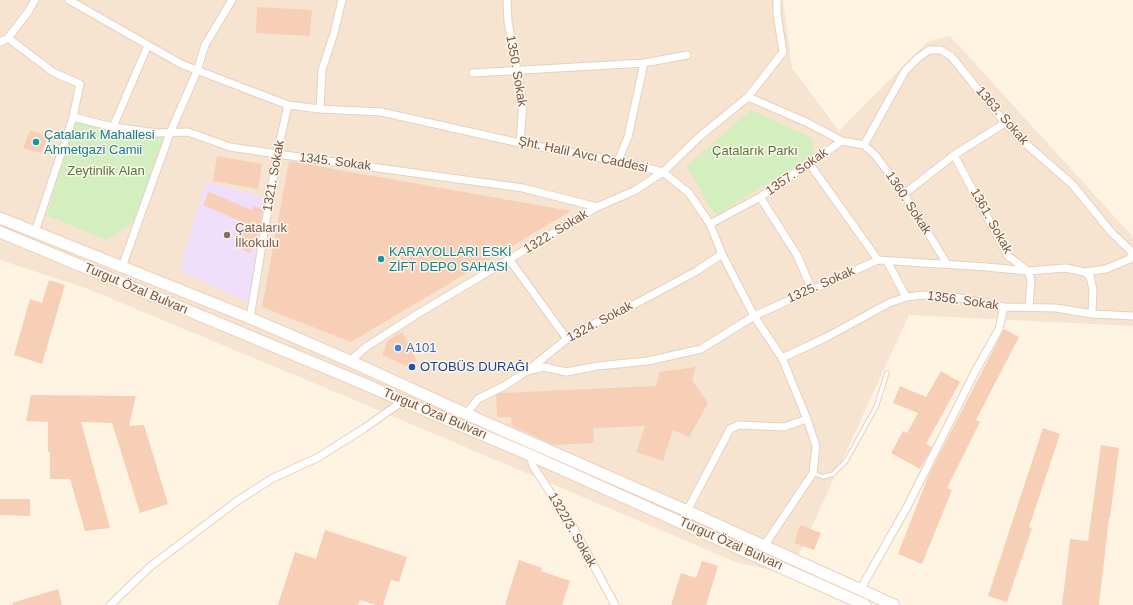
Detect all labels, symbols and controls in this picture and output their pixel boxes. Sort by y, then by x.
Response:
street label: 1350. Sokak [502,34,530,108]
street label: 1363. Sokak [972,84,1032,148]
place label: Çatalarık Mahallesi Ahmetgazi Camii [44,127,155,158]
street label: Şht. Halil Avcı Caddesi [517,134,649,176]
marker: Çatalarık Mahallesi Ahmetgazi Camii [31,137,41,147]
street label: 1321. Sokak [260,139,288,213]
park label: Çatalarık Parkı [712,143,798,159]
street label: 1357. Sokak [763,145,831,199]
street label: 1345. Sokak [298,150,372,174]
park label: Zeytinlik Alan [67,163,145,179]
street label: 1360. Sokak [882,168,934,238]
street label: 1361. Sokak [967,186,1015,256]
street label: 1322. Sokak [521,207,591,257]
place label: Çatalarık İlkokulu [235,220,287,251]
marker: Çatalarık İlkokulu [222,230,232,240]
place label: KARAYOLLARI ESKİ ZİFT DEPO SAHASI [389,244,512,275]
marker: KARAYOLLARI ESKİ ZİFT DEPO SAHASI [376,254,386,264]
street label: Turgut Özal Bulvarı [82,260,190,318]
street label: 1325. Sokak [785,263,857,307]
street label: 1356. Sokak [926,288,1000,314]
street label: 1324. Sokak [564,298,636,346]
place label: A101 [406,340,436,356]
marker: A101 [393,343,403,353]
place label: OTOBÜS DURAĞI [420,359,529,375]
marker: OTOBÜS DURAĞI [407,362,417,372]
street label: Turgut Özal Bulvarı [381,385,489,443]
street label: 1322/3. Sokak [544,490,600,570]
street label: Turgut Özal Bulvarı [677,514,785,574]

